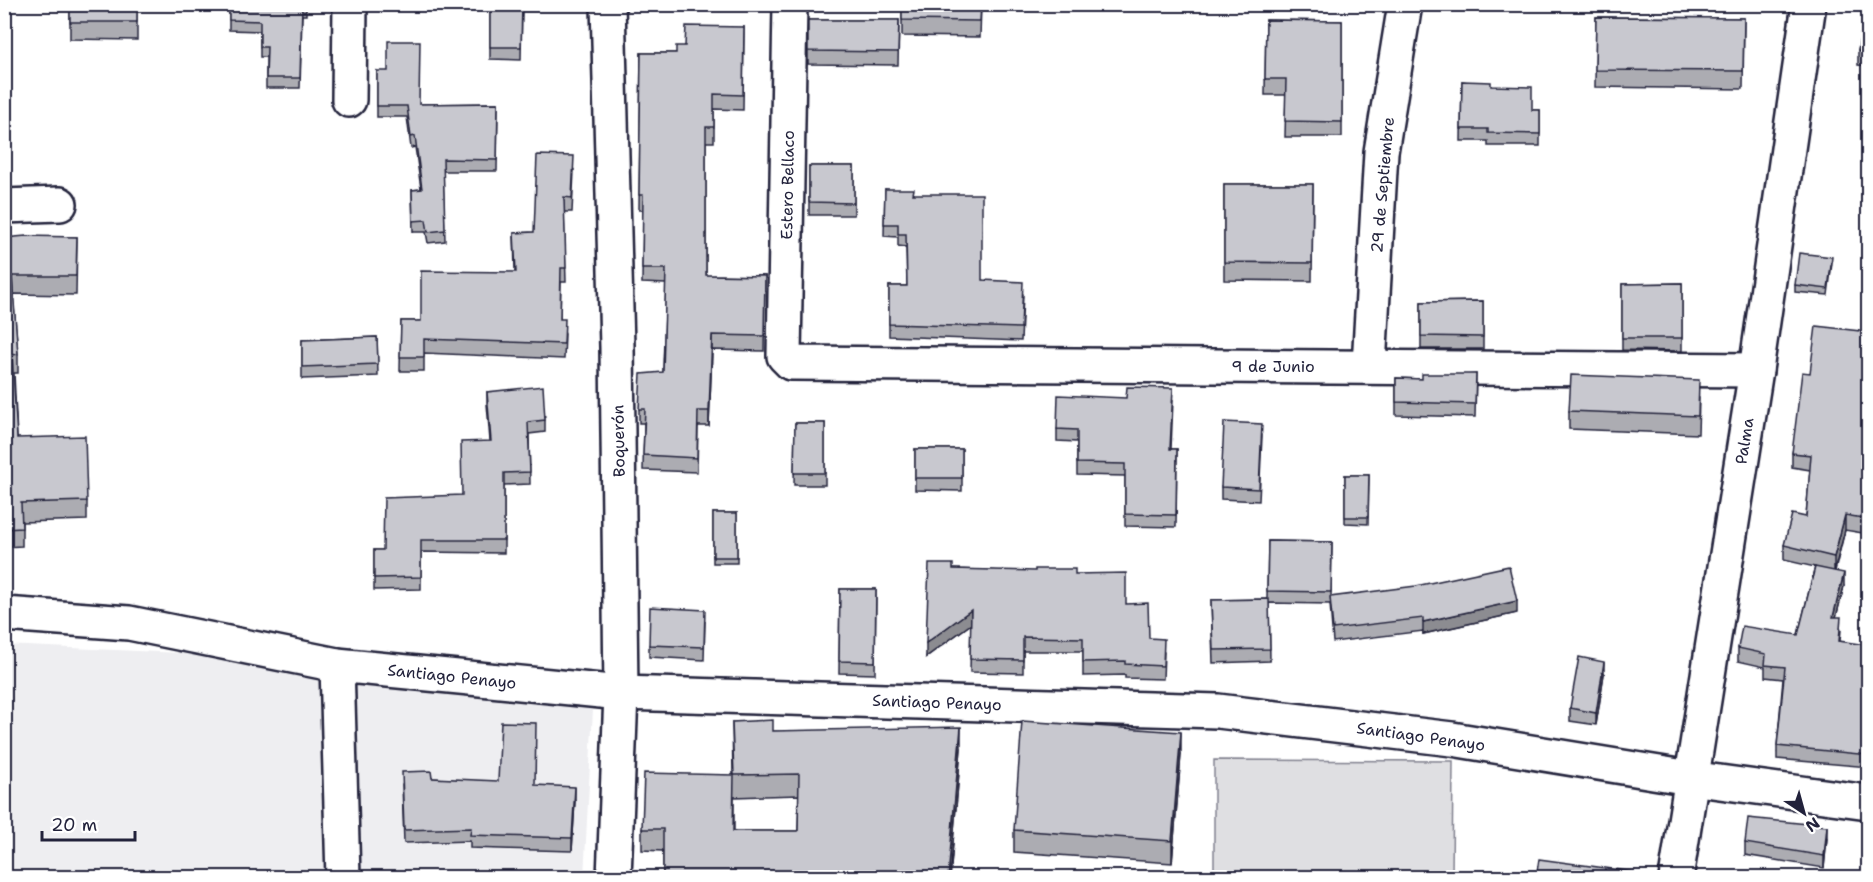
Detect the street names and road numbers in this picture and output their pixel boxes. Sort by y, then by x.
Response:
street label: 29 de Septiembre [1366,116,1399,254]
street label: Estero Bellaco [776,130,799,240]
street label: 9 de Junio [1231,356,1315,377]
street label: Boquerón [607,404,630,477]
street label: Palma [1730,416,1759,466]
street label: Santiago Penayo [386,659,517,694]
street label: Santiago Penayo [872,690,1002,715]
street label: Santiago Penayo [1355,717,1487,756]

